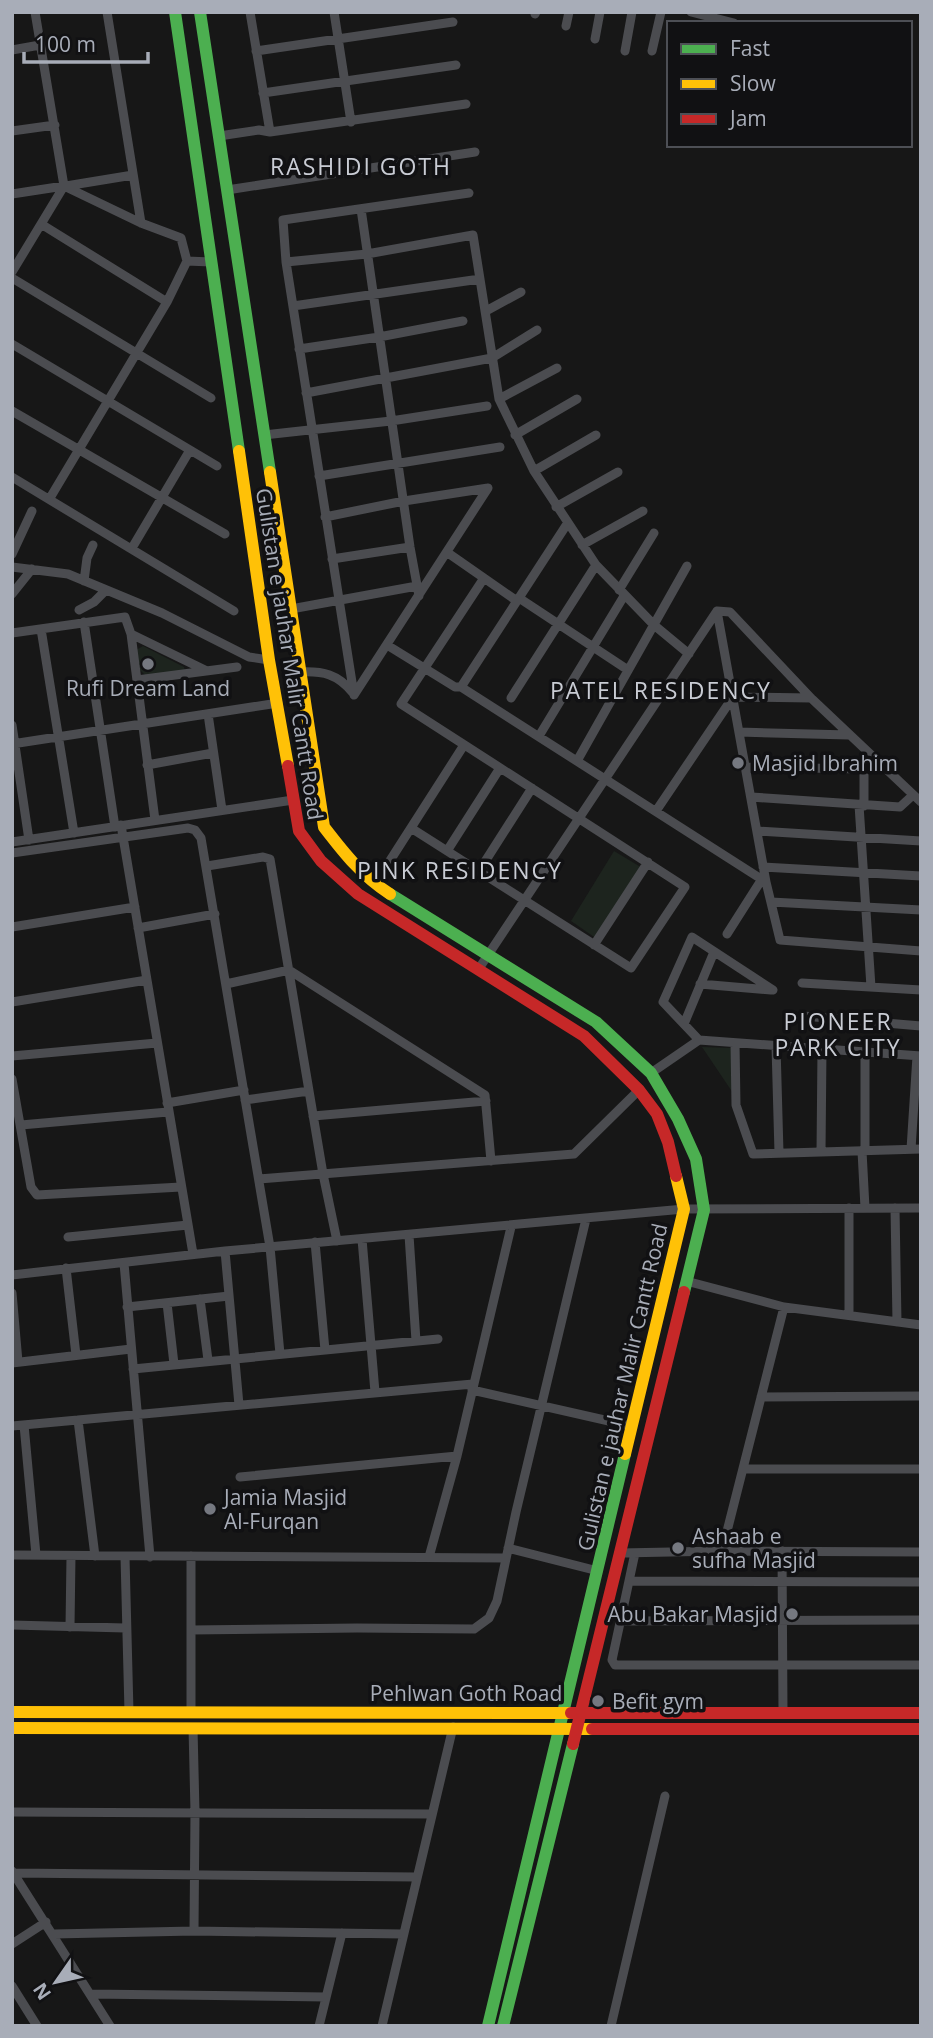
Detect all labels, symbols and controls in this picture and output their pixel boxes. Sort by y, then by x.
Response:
scale bar [24,21,149,65]
legend [667,21,912,147]
text: 100 m [35,30,96,58]
text: Fast [730,34,770,62]
text: Slow [730,69,776,97]
text: Jam [728,104,767,132]
district label: RASHIDI GOTH [270,150,452,182]
street label: Gulistan e jauhar Malir Cantt Road [250,486,330,822]
marker: Rufi Dream Land [140,656,156,672]
place label: Rufi Dream Land [66,674,230,702]
district label: PATEL RESIDENCY [550,674,772,706]
place label: Masjid Ibrahim [752,749,898,777]
marker: Masjid Ibrahim [730,755,746,771]
district label: PINK RESIDENCY [357,854,563,886]
district label: PIONEER PARK CITY [774,1005,902,1063]
street label: Gulistan e jauhar Malir Cantt Road [571,1220,673,1554]
place label: Jamia Masjid Al-Furqan [222,1483,347,1535]
marker: Jamia Masjid Al-Furqan [202,1501,218,1517]
place label: Ashaab e sufha Masjid [692,1522,816,1574]
marker: Ashaab e sufha Masjid [670,1540,686,1556]
place label: Abu Bakar Masjid [608,1600,778,1628]
marker: Abu Bakar Masjid [784,1606,800,1622]
street label: Pehlwan Goth Road [370,1679,562,1707]
place label: Befit gym [612,1687,704,1715]
marker: Befit gym [590,1693,606,1709]
north arrow [21,1947,91,2017]
text: N [27,1978,57,2005]

